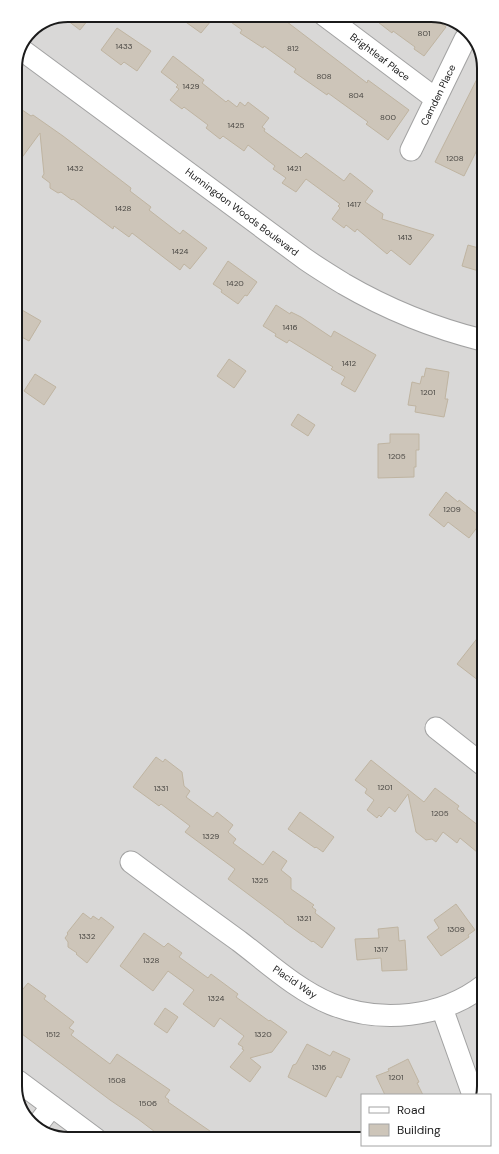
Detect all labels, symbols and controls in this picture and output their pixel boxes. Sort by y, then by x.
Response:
house number: 801 [418,28,430,38]
street label: Brightleaf Place [347,30,413,84]
house number: 1433 [116,41,133,51]
house number: 812 [287,43,299,53]
street label: Camden Place [418,62,459,128]
house number: 808 [316,71,332,81]
house number: 1429 [183,81,199,91]
house number: 804 [348,90,364,100]
house number: 800 [380,112,396,122]
house number: 1425 [228,120,245,130]
house number: 1208 [446,153,464,163]
house number: 1432 [67,163,84,173]
house number: 1421 [287,163,301,173]
street label: Hunningdon Woods Boulevard [183,165,301,259]
house number: 1417 [347,199,361,209]
house number: 1428 [115,203,131,213]
house number: 1413 [398,232,413,242]
house number: 1424 [172,246,188,256]
house number: 1420 [226,278,244,288]
house number: 1416 [283,322,297,332]
house number: 1412 [342,358,357,368]
house number: 1201 [421,387,436,397]
house number: 1205 [388,451,406,461]
house number: 1209 [443,504,461,514]
house number: 1201 [378,782,393,792]
house number: 1331 [154,783,168,793]
house number: 1205 [431,808,449,818]
house number: 1329 [203,831,219,841]
house number: 1325 [252,875,268,885]
house number: 1321 [297,913,311,923]
house number: 1309 [447,924,465,934]
house number: 1332 [79,931,96,941]
house number: 1317 [374,944,388,954]
house number: 1328 [143,955,159,965]
street label: Placid Way [270,962,320,1002]
house number: 1324 [208,993,224,1003]
house number: 1512 [46,1029,61,1039]
house number: 1320 [254,1029,272,1039]
house number: 1316 [312,1062,326,1072]
house number: 1201 [389,1072,404,1082]
house number: 1508 [108,1075,126,1085]
legend [361,1094,491,1146]
house number: 1506 [139,1098,157,1108]
text: Road [397,1102,425,1118]
text: Building [397,1122,441,1138]

